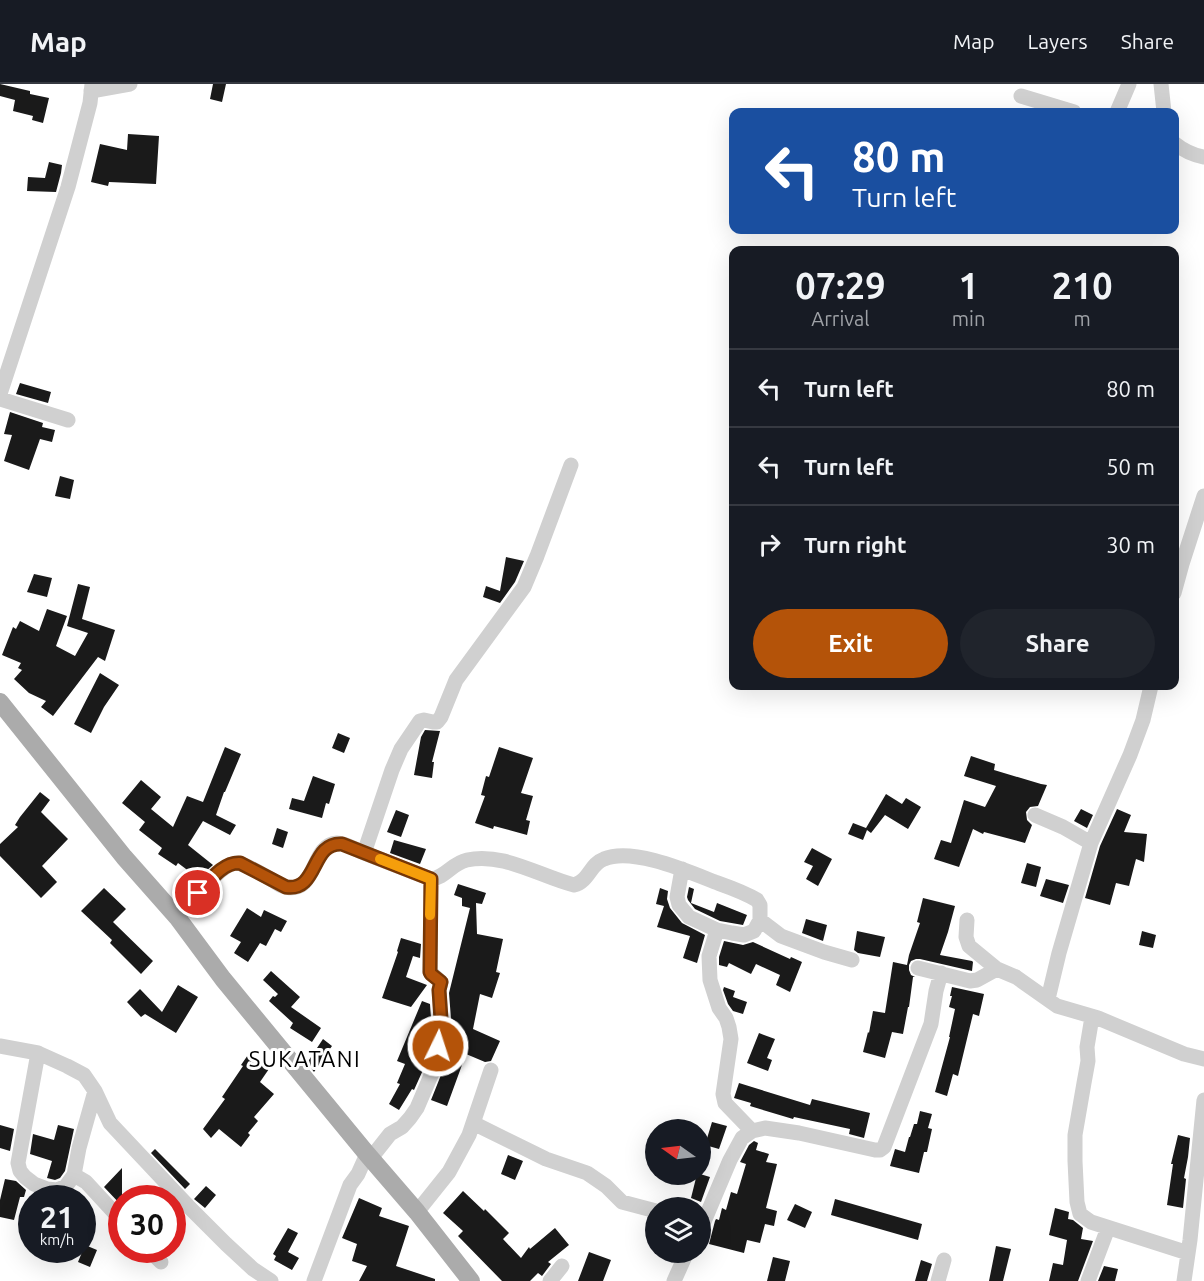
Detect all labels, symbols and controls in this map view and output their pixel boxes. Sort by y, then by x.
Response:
text: Map [30,26,87,57]
text: Map [953,29,994,53]
text: Layers [1027,29,1088,53]
text: Share [1121,29,1174,53]
icon: left [753,132,831,210]
text: 80 m [852,133,946,180]
text: Turn left [852,182,956,212]
text: 07:29 [795,265,885,306]
text: 1 [958,265,979,306]
text: 210 [1052,265,1113,306]
text: Arrival [811,307,870,330]
text: min [952,307,985,330]
text: m [1074,307,1091,330]
icon: left [753,372,786,405]
text: Turn left [804,376,894,401]
text: 80 m [1106,376,1155,401]
icon: left [753,450,786,483]
text: Turn left [804,454,894,479]
text: 50 m [1106,454,1155,479]
icon: right [753,528,786,561]
text: Turn right [804,532,906,557]
text: 30 m [1106,532,1155,557]
button: Exit [753,609,948,678]
button: Share [960,609,1155,678]
pin [172,867,223,918]
icon: arrive [181,876,214,909]
position arrow [406,1014,470,1078]
district label: SUKATANI [249,1046,361,1071]
north arrow [645,1119,711,1185]
map controls [645,1119,711,1263]
speed limit sign: 30 [108,1185,186,1263]
button: layers [645,1197,711,1263]
text: 21 [40,1200,74,1234]
text: km/h [40,1231,74,1248]

